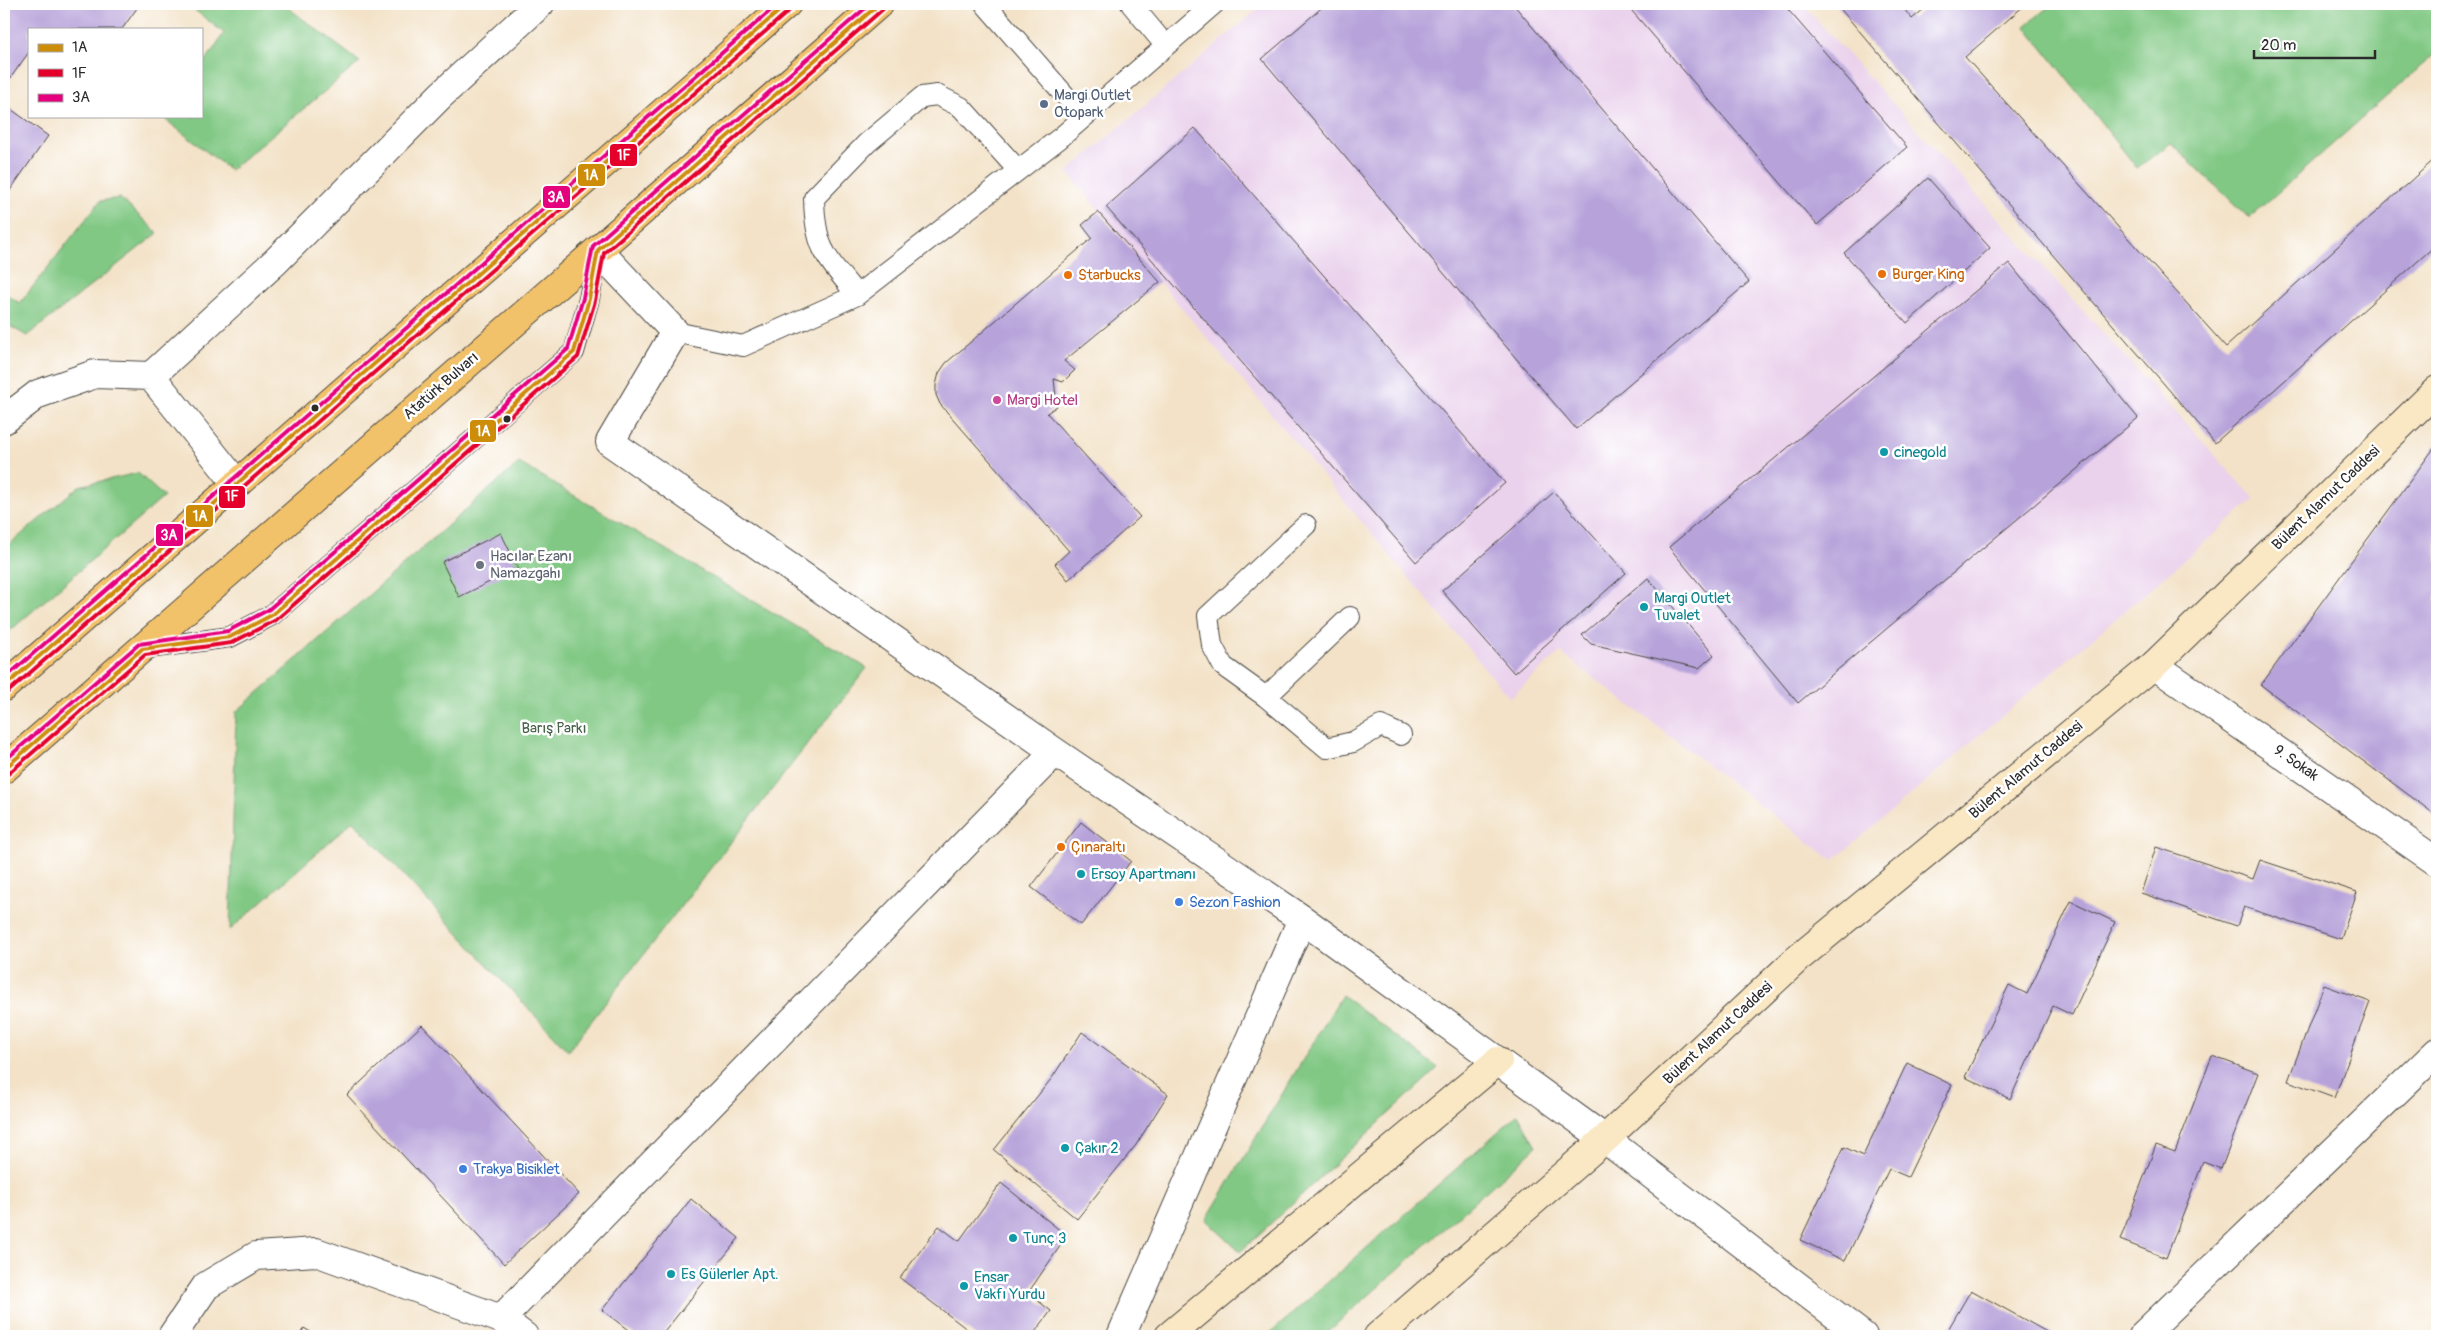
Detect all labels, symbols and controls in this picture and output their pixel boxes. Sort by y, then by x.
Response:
legend [28,28,202,118]
scale bar [2254,28,2375,60]
text: 20 m [2261,36,2296,55]
text: 1A [72,38,88,57]
text: 1F [72,64,87,83]
place label: Margi Outlet Otopark [1054,86,1132,122]
text: 3A [72,88,90,107]
marker: Margi Outlet Otopark [1038,98,1050,110]
line badge: 1F [609,143,638,167]
text: 1F [617,147,632,164]
line badge: 1A [577,163,606,187]
text: 1A [584,167,598,184]
line badge: 3A [542,185,571,209]
text: 3A [548,189,564,206]
place label: Burger King [1892,265,1965,284]
place label: Starbucks [1078,266,1141,285]
marker: Burger King [1876,268,1888,280]
marker: Starbucks [1062,269,1074,281]
street label: Atatürk Bulvarı [399,348,483,424]
place label: Margi Hotel [1007,391,1078,410]
marker: Margi Hotel [991,394,1003,406]
unlabelled marker [310,403,320,413]
unlabelled marker [502,414,512,424]
line badge: 1A [469,419,497,443]
text: 1A [476,423,490,440]
street label: Bülent Alamut Caddesi [2268,441,2384,554]
place label: cinegold [1894,443,1947,462]
marker: cinegold [1878,446,1890,458]
line badge: 1F [218,485,246,509]
text: 1F [225,488,240,505]
line badge: 1A [185,504,214,528]
text: 1A [193,508,207,525]
line badge: 3A [155,523,184,547]
text: 3A [161,527,177,544]
place label: Hacılar Ezanı Namazgahı [490,547,572,583]
marker: Hacılar Ezanı Namazgahı [474,559,486,571]
place label: Margi Outlet Tuvalet [1654,589,1732,625]
marker: Margi Outlet Tuvalet [1638,601,1650,613]
street label: Bülent Alamut Caddesi [1965,717,2087,823]
park label: Barış Parkı [521,719,587,738]
street label: 9. Sokak [2270,741,2323,786]
place label: Çınaraltı [1071,838,1126,857]
marker: Çınaraltı [1055,841,1067,853]
place label: Ersoy Apartmanı [1091,865,1196,884]
marker: Ersoy Apartmanı [1075,868,1087,880]
place label: Sezon Fashion [1189,893,1281,912]
marker: Sezon Fashion [1173,896,1185,908]
street label: Bülent Alamut Caddesi [1659,977,1777,1089]
place label: Çakır 2 [1075,1139,1119,1158]
marker: Çakır 2 [1059,1142,1071,1154]
place label: Trakya Bisiklet [473,1160,561,1179]
marker: Trakya Bisiklet [457,1163,469,1175]
place label: Tunç 3 [1023,1229,1066,1248]
marker: Tunç 3 [1007,1232,1019,1244]
place label: Es Gülerler Apt. [681,1265,779,1284]
marker: Es Gülerler Apt. [665,1268,677,1280]
place label: Ensar Vakfı Yurdu [974,1268,1045,1304]
marker: Ensar Vakfı Yurdu [958,1280,970,1292]

